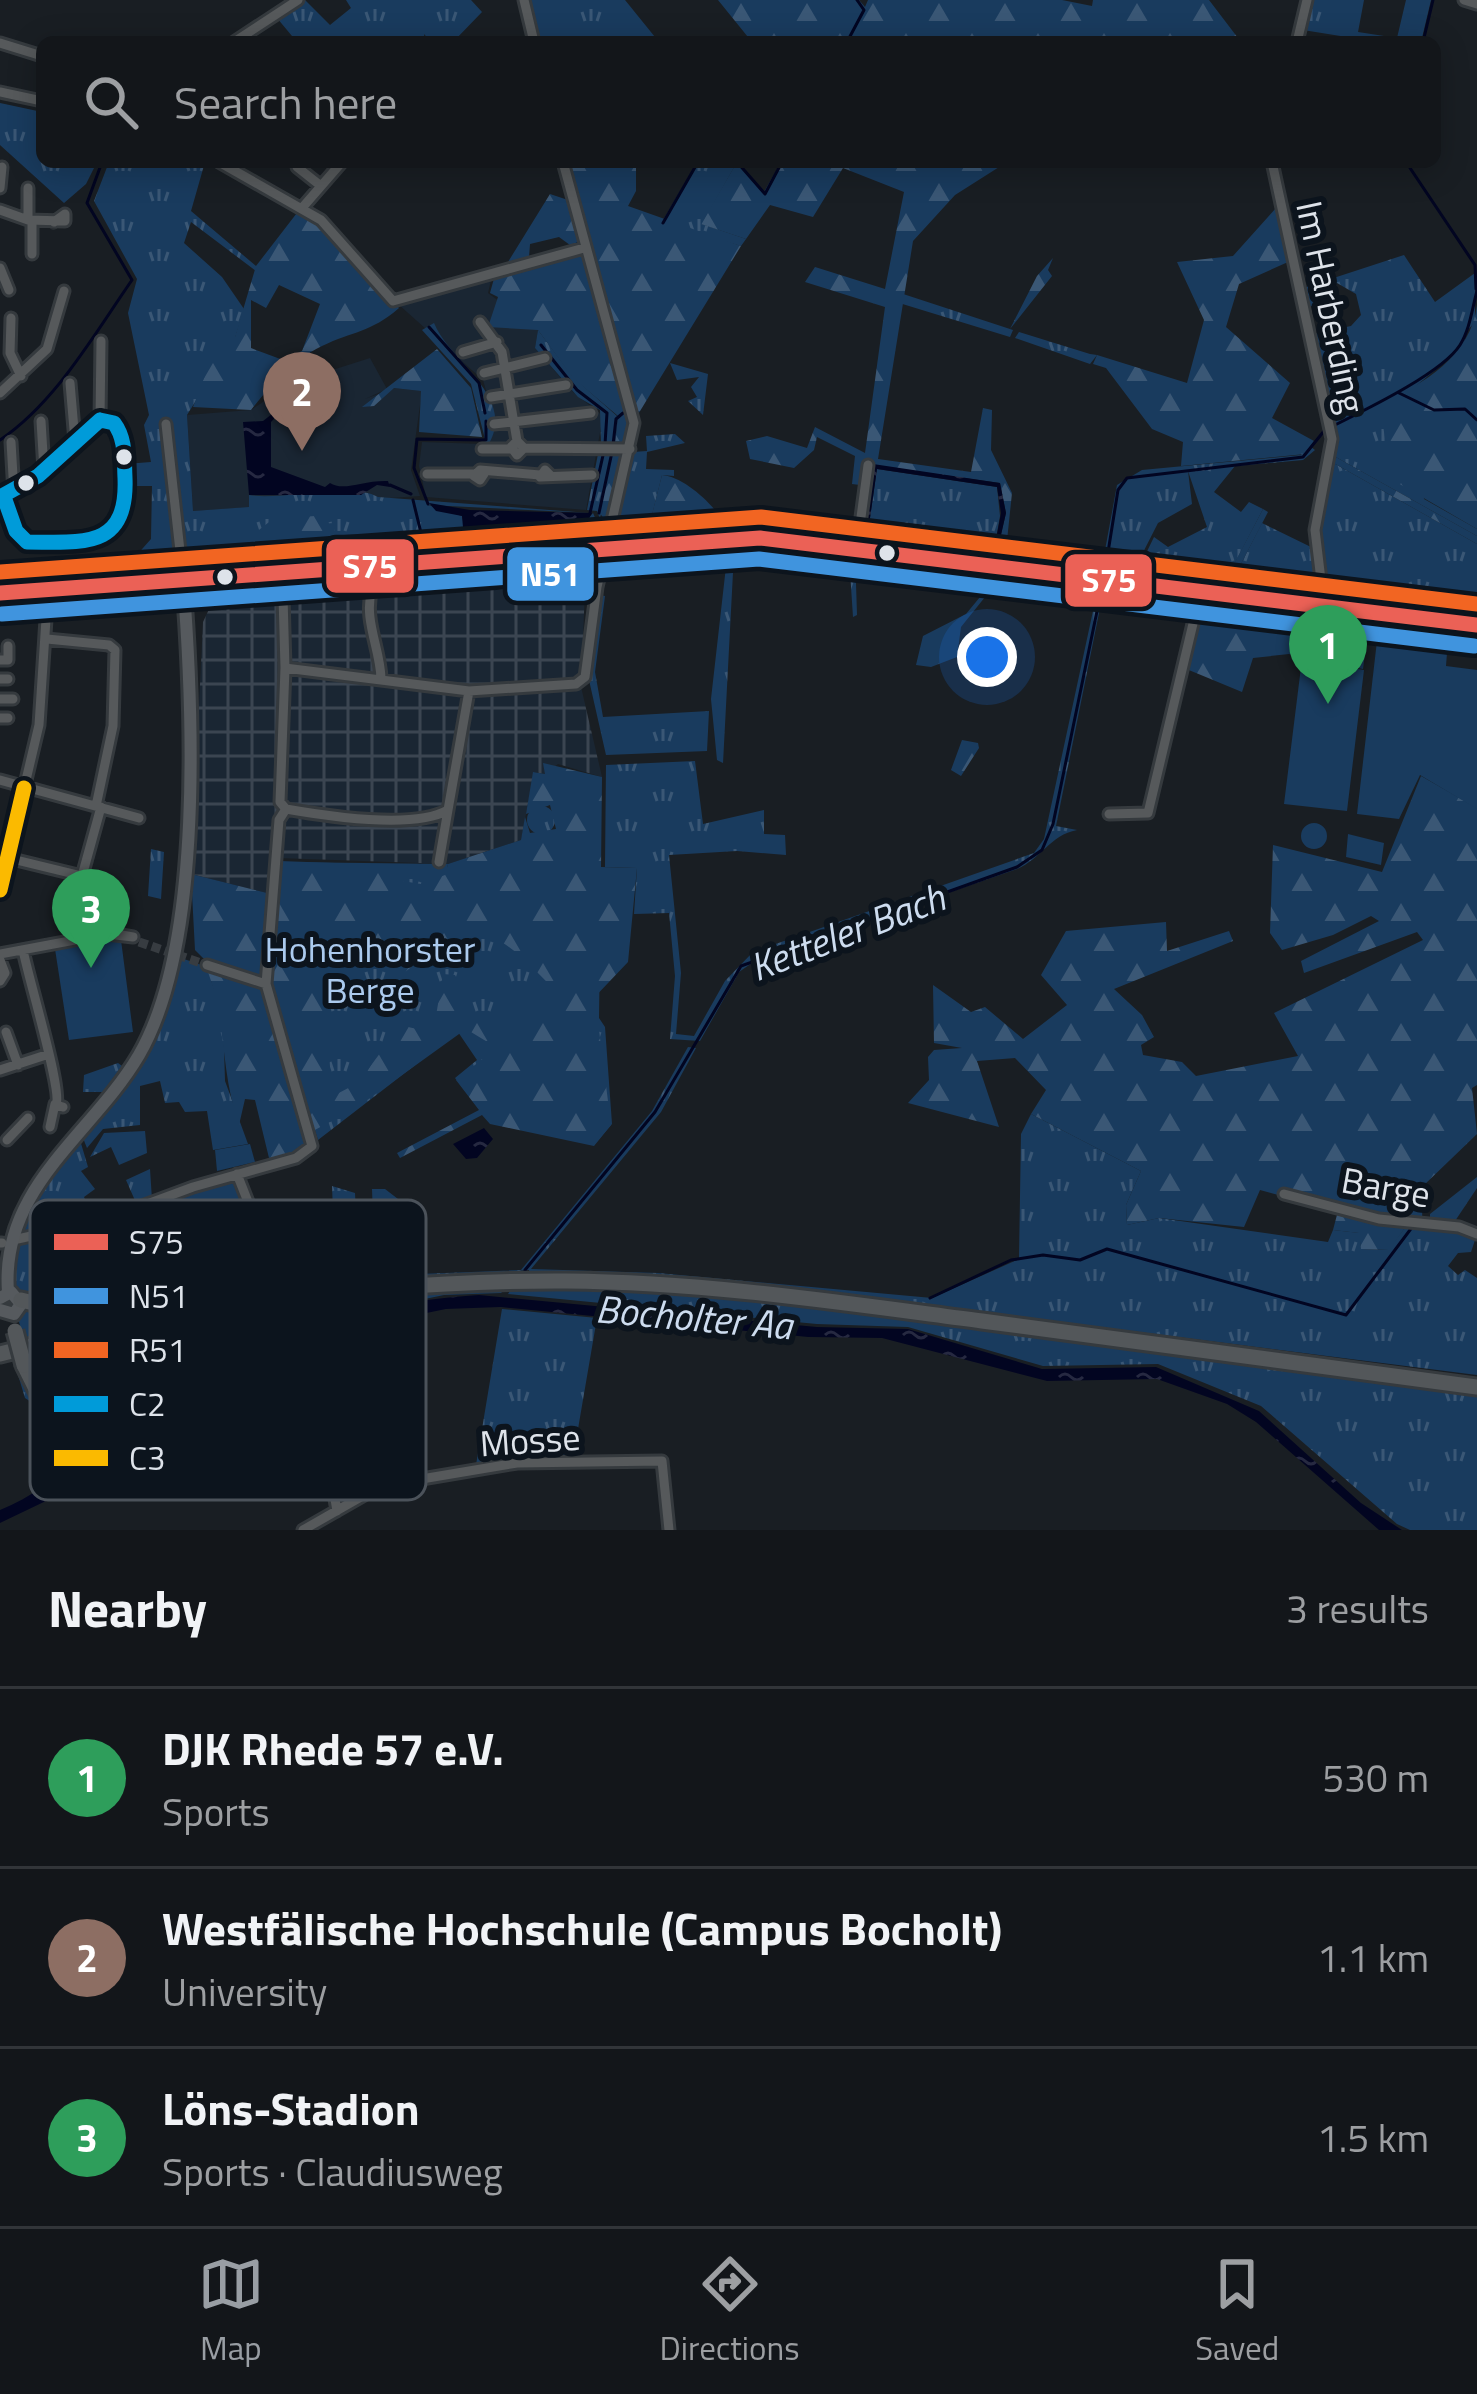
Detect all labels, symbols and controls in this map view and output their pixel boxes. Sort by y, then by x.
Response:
search box [36,36,1441,168]
text: Search here [174,68,397,136]
icon: search [78,69,144,135]
street label: Im Harberding [1282,196,1381,418]
pin: 2 [263,352,341,451]
unlabelled marker [113,446,135,468]
unlabelled marker [15,472,37,494]
line badge: S75 [324,537,416,595]
text: S75 [343,541,397,591]
unlabelled marker [876,542,898,564]
line badge: N51 [505,545,596,603]
text: N51 [520,549,580,599]
line badge: S75 [1063,552,1154,609]
text: S75 [1082,555,1136,605]
unlabelled marker [214,566,236,588]
pin: 1 [1289,605,1367,704]
your location [957,627,1017,687]
water label: Ketteler Bach [741,867,954,996]
pin: 3 [52,869,130,968]
park label: Hohenhorster Berge [265,921,475,1017]
street label: Barge [1337,1152,1435,1221]
legend [30,1200,426,1500]
text: S75 [129,1217,184,1267]
text: N51 [129,1271,188,1321]
water label: Bocholter Aa [593,1279,797,1355]
text: R51 [129,1325,186,1375]
text: C2 [129,1379,165,1429]
street label: Mosse [478,1409,582,1470]
text: C3 [129,1433,165,1483]
text: Nearby [48,1569,207,1647]
text: 3 results [1286,1579,1429,1638]
text: DJK Rhede 57 e.V. [162,1714,504,1782]
text: 1 [76,1748,98,1807]
text: 530 m [1322,1748,1429,1807]
text: Sports [162,1782,270,1841]
text: Westfälische Hochschule (Campus Bocholt) [162,1894,1002,1962]
text: 2 [76,1928,98,1987]
text: 1.1 km [1317,1928,1429,1987]
text: University [162,1962,327,2021]
text: Löns-Stadion [162,2074,420,2142]
text: 3 [76,2108,98,2167]
text: 1.5 km [1317,2108,1429,2167]
text: Sports · Claudiusweg [162,2142,503,2201]
tab: Map [198,2251,264,2373]
tab: Directions [660,2251,799,2373]
tab: Saved [1195,2251,1279,2373]

